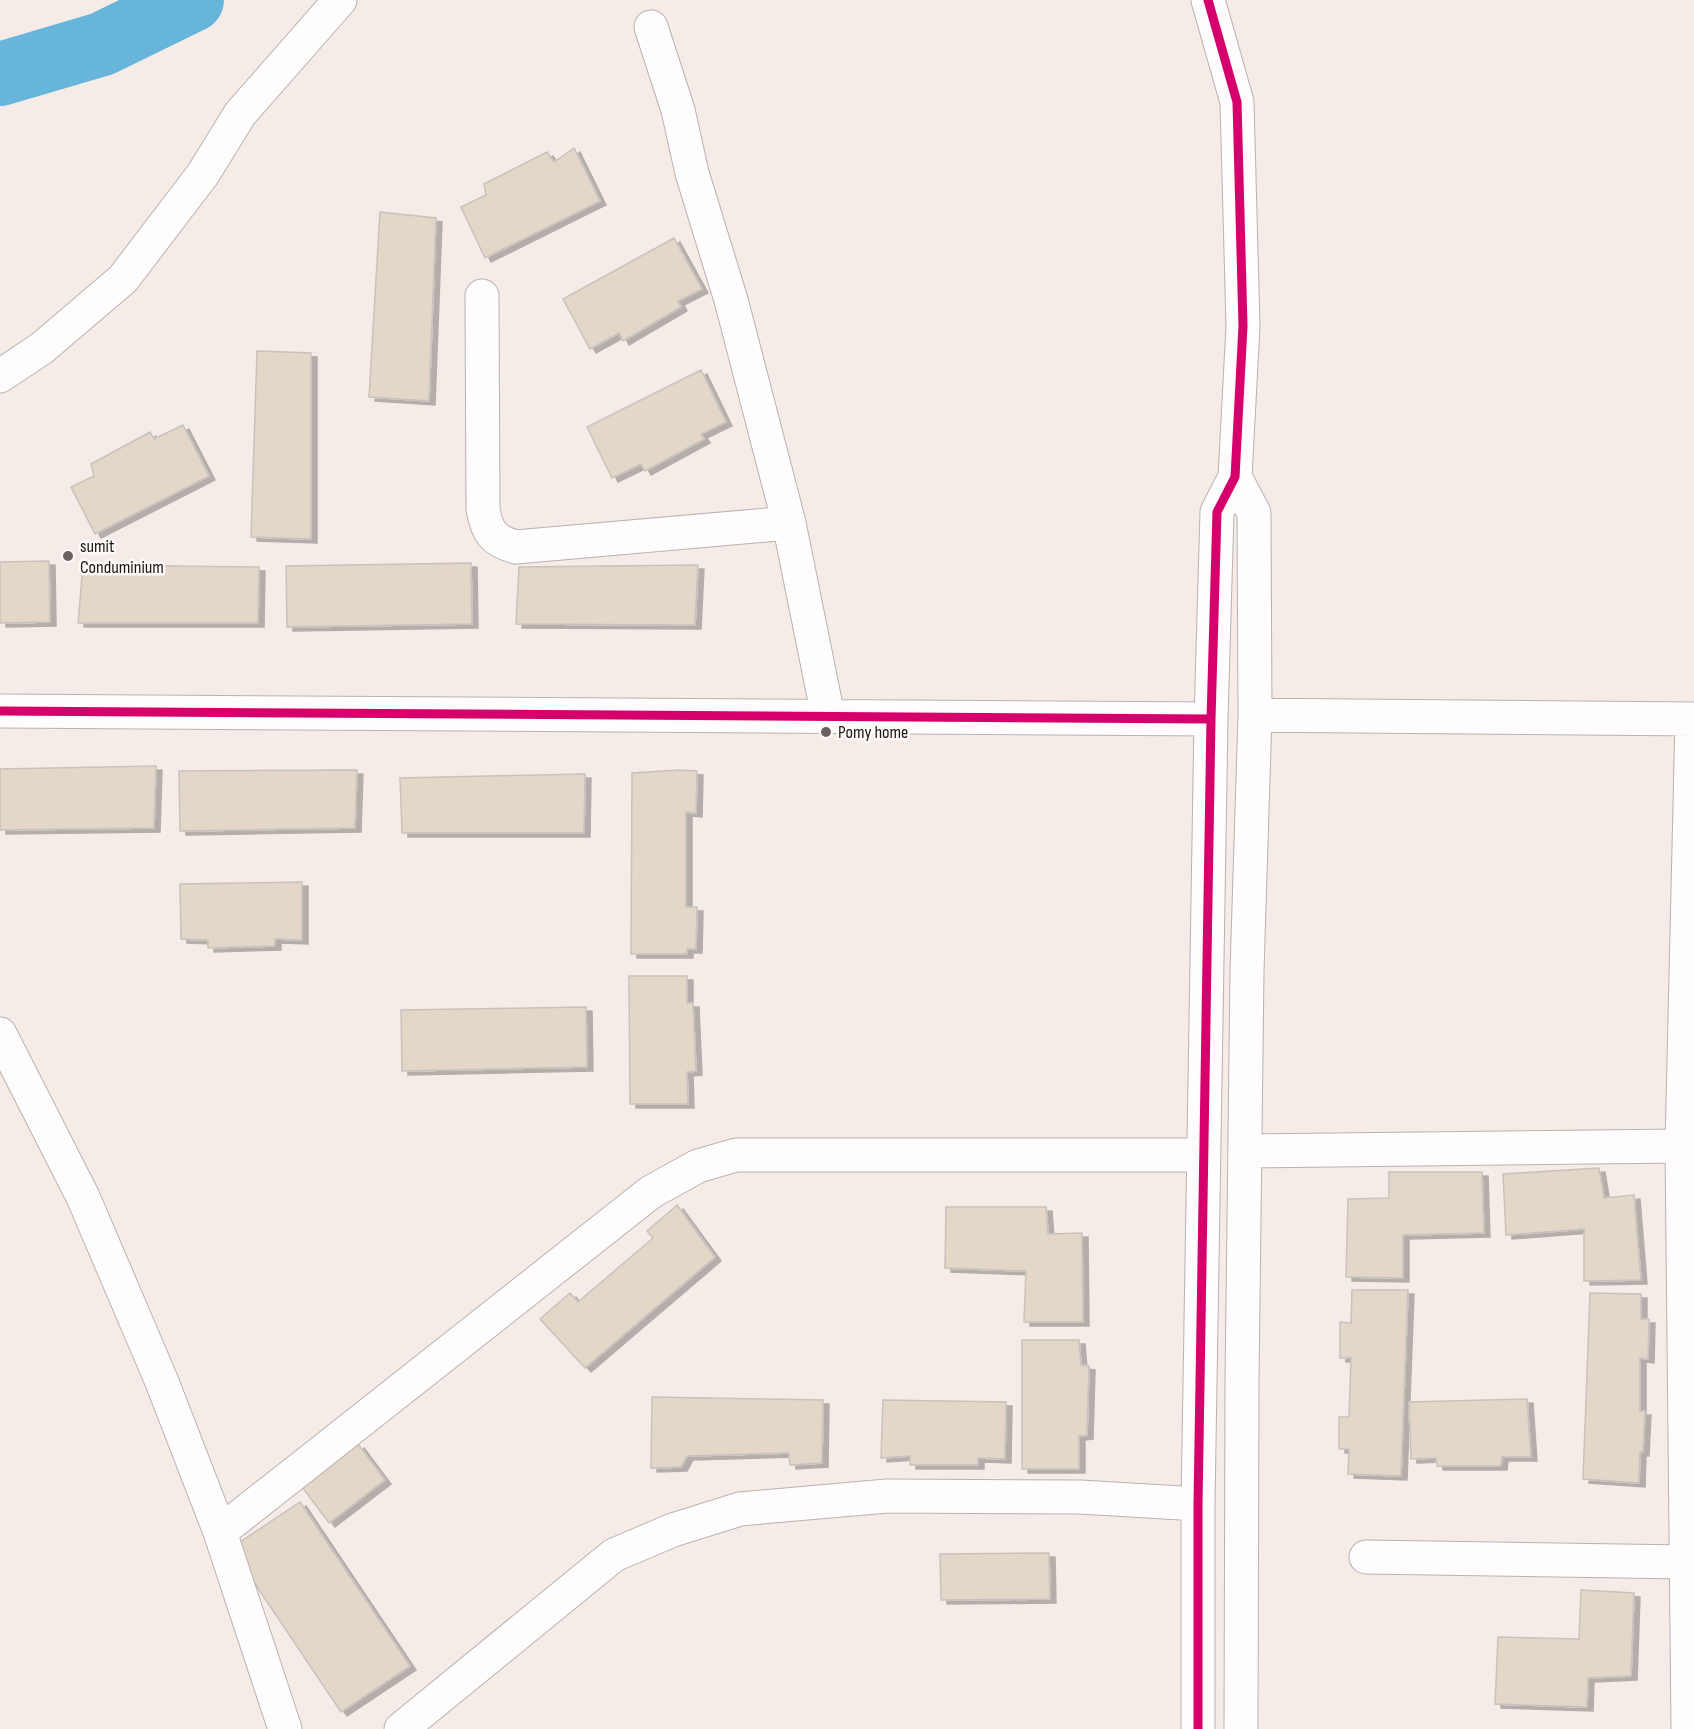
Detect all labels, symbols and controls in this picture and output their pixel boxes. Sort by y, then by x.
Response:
place label: sumit Conduminium [80,536,164,578]
marker: sumit Conduminium [61,549,75,563]
place label: Pomy home [838,722,908,743]
marker: Pomy home [819,725,833,739]

